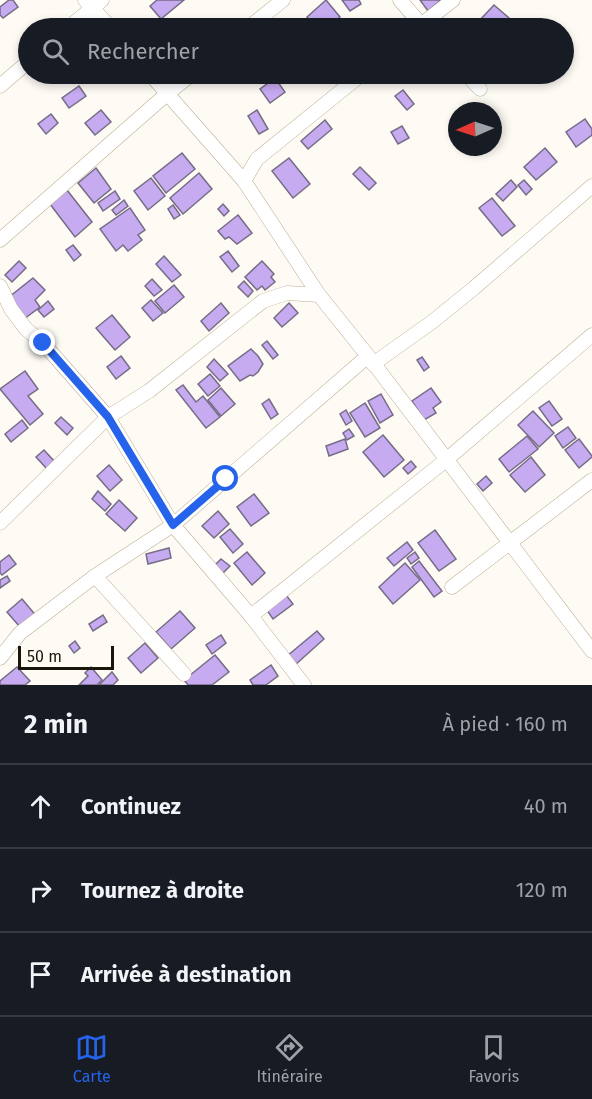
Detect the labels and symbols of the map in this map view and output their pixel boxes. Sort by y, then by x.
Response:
north arrow [448,102,502,156]
route end [29,329,55,355]
route start [212,465,238,491]
scale bar [18,643,114,670]

